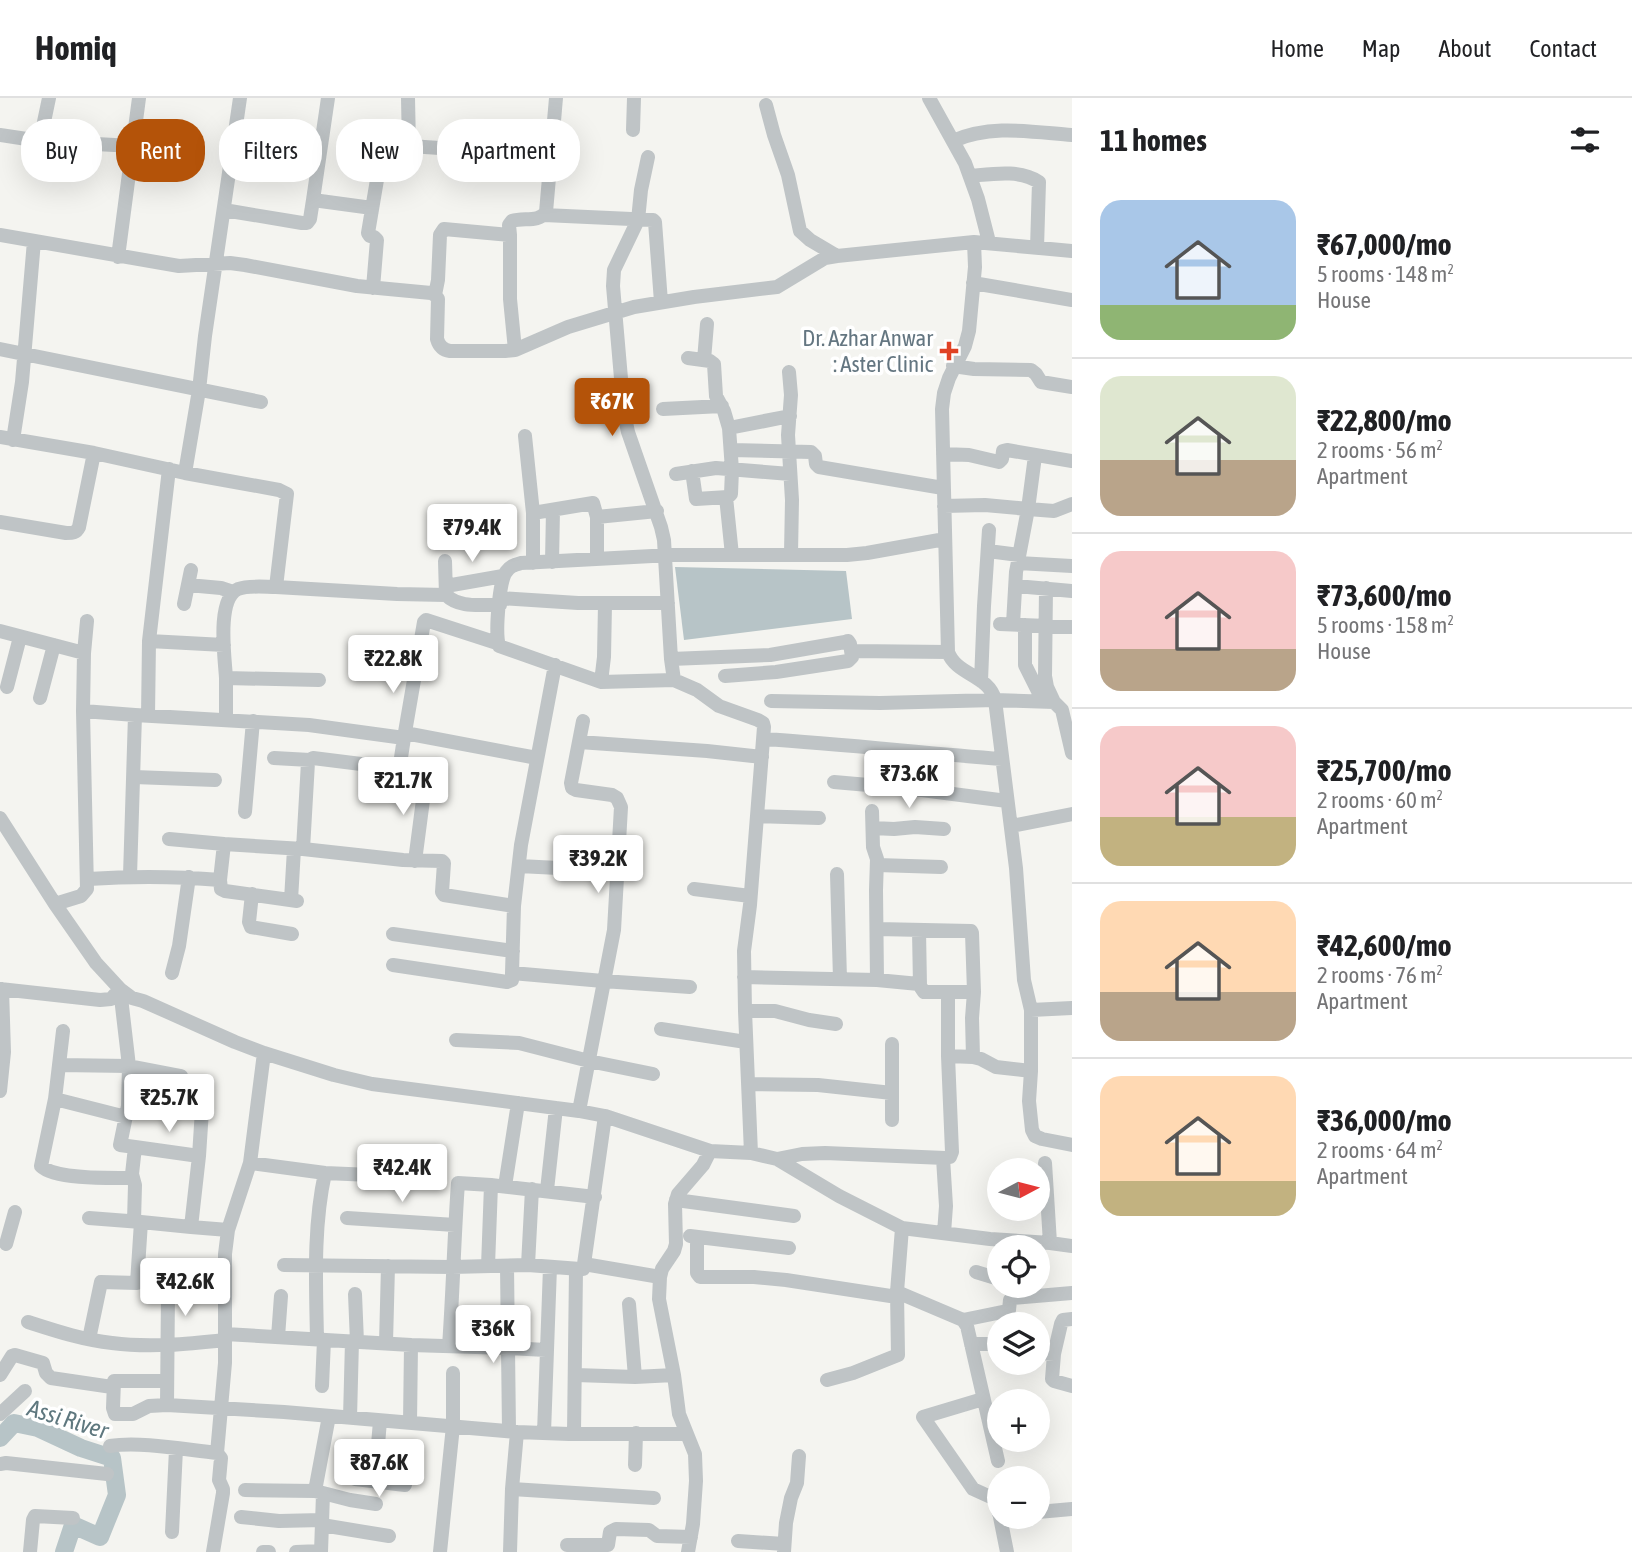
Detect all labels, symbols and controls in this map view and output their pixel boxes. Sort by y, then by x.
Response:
text: Homiq [35,29,117,67]
text: Home [1270,35,1324,62]
text: Map [1362,35,1400,62]
text: About [1438,35,1491,62]
text: Contact [1529,35,1597,62]
chip: Buy [21,119,102,182]
chip: Rent [116,119,205,182]
chip: Filters [219,119,322,182]
chip: New [336,119,423,182]
chip: Apartment [437,119,580,182]
icon: filters [1566,121,1604,159]
text: 11 homes [1100,123,1207,157]
text: ₹67,000/mo [1317,227,1452,261]
icon: home [1156,228,1240,312]
text: 5 rooms · 148 m² [1317,261,1454,287]
text: House [1317,287,1371,313]
place label: Dr. Azhar Anwar : Aster Clinic [802,325,934,377]
marker: Dr. Azhar Anwar : Aster Clinic [939,341,959,361]
pin: ₹67K [571,378,653,438]
text: ₹67K [591,388,633,414]
text: ₹22,800/mo [1317,403,1452,437]
icon: home [1156,404,1240,488]
text: 2 rooms · 56 m² [1317,437,1443,463]
text: Apartment [1317,463,1408,489]
pin: ₹79.4K [415,504,529,564]
text: ₹79.4K [443,514,501,540]
text: ₹73,600/mo [1317,578,1452,612]
icon: home [1156,579,1240,663]
text: 5 rooms · 158 m² [1317,612,1454,638]
pin: ₹22.8K [336,636,450,695]
text: House [1317,638,1371,664]
text: ₹22.8K [364,645,422,671]
pin: ₹73.6K [852,750,966,810]
text: ₹25,700/mo [1317,753,1452,787]
icon: home [1156,754,1240,838]
pin: ₹21.7K [346,758,460,817]
text: ₹73.6K [880,760,938,786]
text: ₹21.7K [374,767,432,793]
text: 2 rooms · 60 m² [1317,787,1443,813]
text: Apartment [1317,813,1408,839]
pin: ₹39.2K [541,836,655,895]
text: ₹39.2K [569,845,627,871]
text: ₹42,600/mo [1317,928,1452,962]
icon: home [1156,929,1240,1013]
text: 2 rooms · 76 m² [1317,962,1443,988]
text: Apartment [1317,988,1408,1014]
pin: ₹25.7K [112,1074,226,1134]
text: ₹25.7K [140,1084,198,1110]
text: ₹36,000/mo [1317,1103,1452,1137]
icon: home [1156,1104,1240,1188]
text: 2 rooms · 64 m² [1317,1137,1443,1163]
pin: ₹42.4K [345,1144,459,1204]
text: ₹42.4K [373,1154,431,1180]
north arrow [987,1158,1050,1222]
map controls [987,1158,1050,1529]
text: Apartment [1317,1163,1408,1189]
button: locate [987,1235,1050,1298]
pin: ₹42.6K [128,1258,242,1318]
text: ₹42.6K [156,1268,214,1294]
pin: ₹36K [452,1306,534,1365]
button: layers [987,1312,1050,1375]
text: ₹36K [472,1315,514,1341]
button: + [987,1389,1050,1452]
water label: Assi River [24,1394,112,1444]
pin: ₹87.6K [322,1440,436,1499]
text: ₹87.6K [350,1449,408,1475]
button: − [987,1466,1050,1529]

